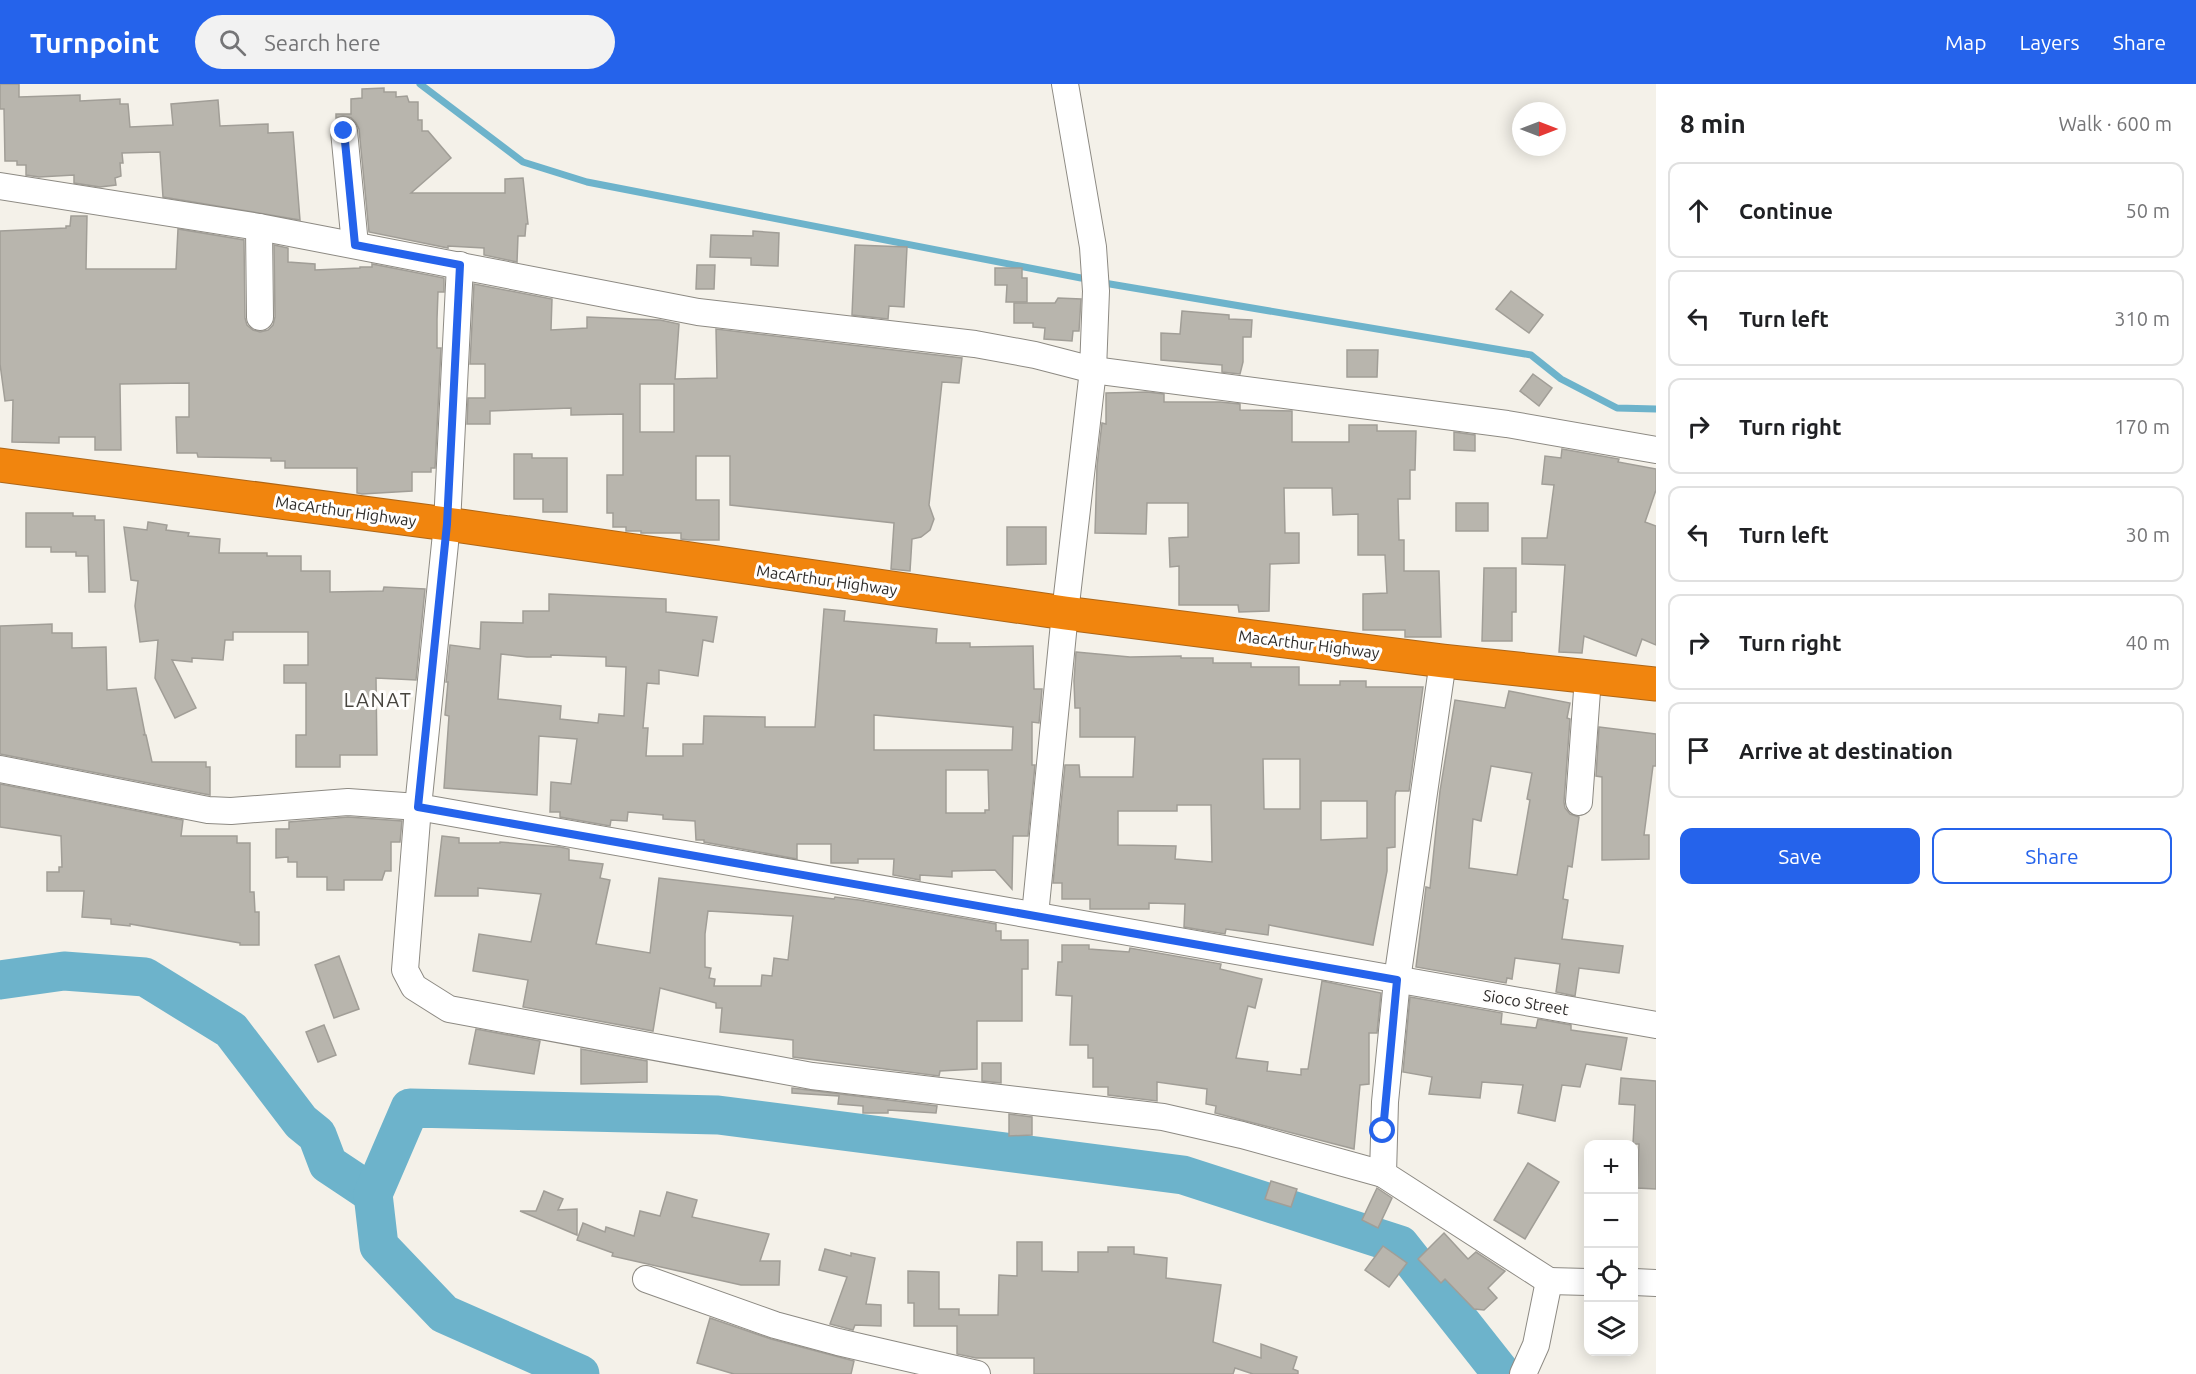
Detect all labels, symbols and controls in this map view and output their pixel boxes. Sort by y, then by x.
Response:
search box [195,15,615,69]
icon: search [216,26,249,59]
text: Turnpoint [30,27,159,58]
text: Search here [264,30,381,55]
text: Map [1945,30,1986,54]
text: Layers [2019,30,2080,54]
text: Share [2113,30,2166,54]
north arrow [1512,102,1566,156]
text: 8 min [1680,109,1746,138]
text: Walk · 600 m [2059,112,2172,135]
route end [330,117,356,143]
icon: ahead [1682,194,1715,227]
text: Continue [1739,198,1833,223]
text: 50 m [2126,199,2170,222]
icon: left [1682,302,1715,335]
text: Turn left [1739,306,1829,331]
text: 310 m [2114,307,2170,330]
icon: right [1682,410,1715,443]
text: Turn right [1739,414,1841,439]
text: 170 m [2114,415,2170,438]
street label: MacArthur Highway [274,492,418,530]
icon: left [1682,518,1715,551]
text: Turn left [1739,522,1829,547]
text: 30 m [2126,523,2170,546]
street label: MacArthur Highway [755,561,899,599]
street label: MacArthur Highway [1237,626,1381,662]
icon: right [1682,626,1715,659]
text: Turn right [1739,630,1841,655]
text: 40 m [2126,631,2170,654]
district label: LANAT [344,688,412,711]
icon: arrive [1682,734,1715,767]
text: Arrive at destination [1739,738,1953,763]
button: Save [1680,828,1920,884]
button: Share [1932,828,2172,884]
street label: Sioco Street [1482,986,1571,1019]
route start [1369,1117,1395,1143]
map controls [1584,1140,1638,1356]
button: + [1584,1140,1638,1194]
button: − [1584,1194,1638,1248]
button: locate [1584,1248,1638,1302]
button: layers [1584,1302,1638,1356]

